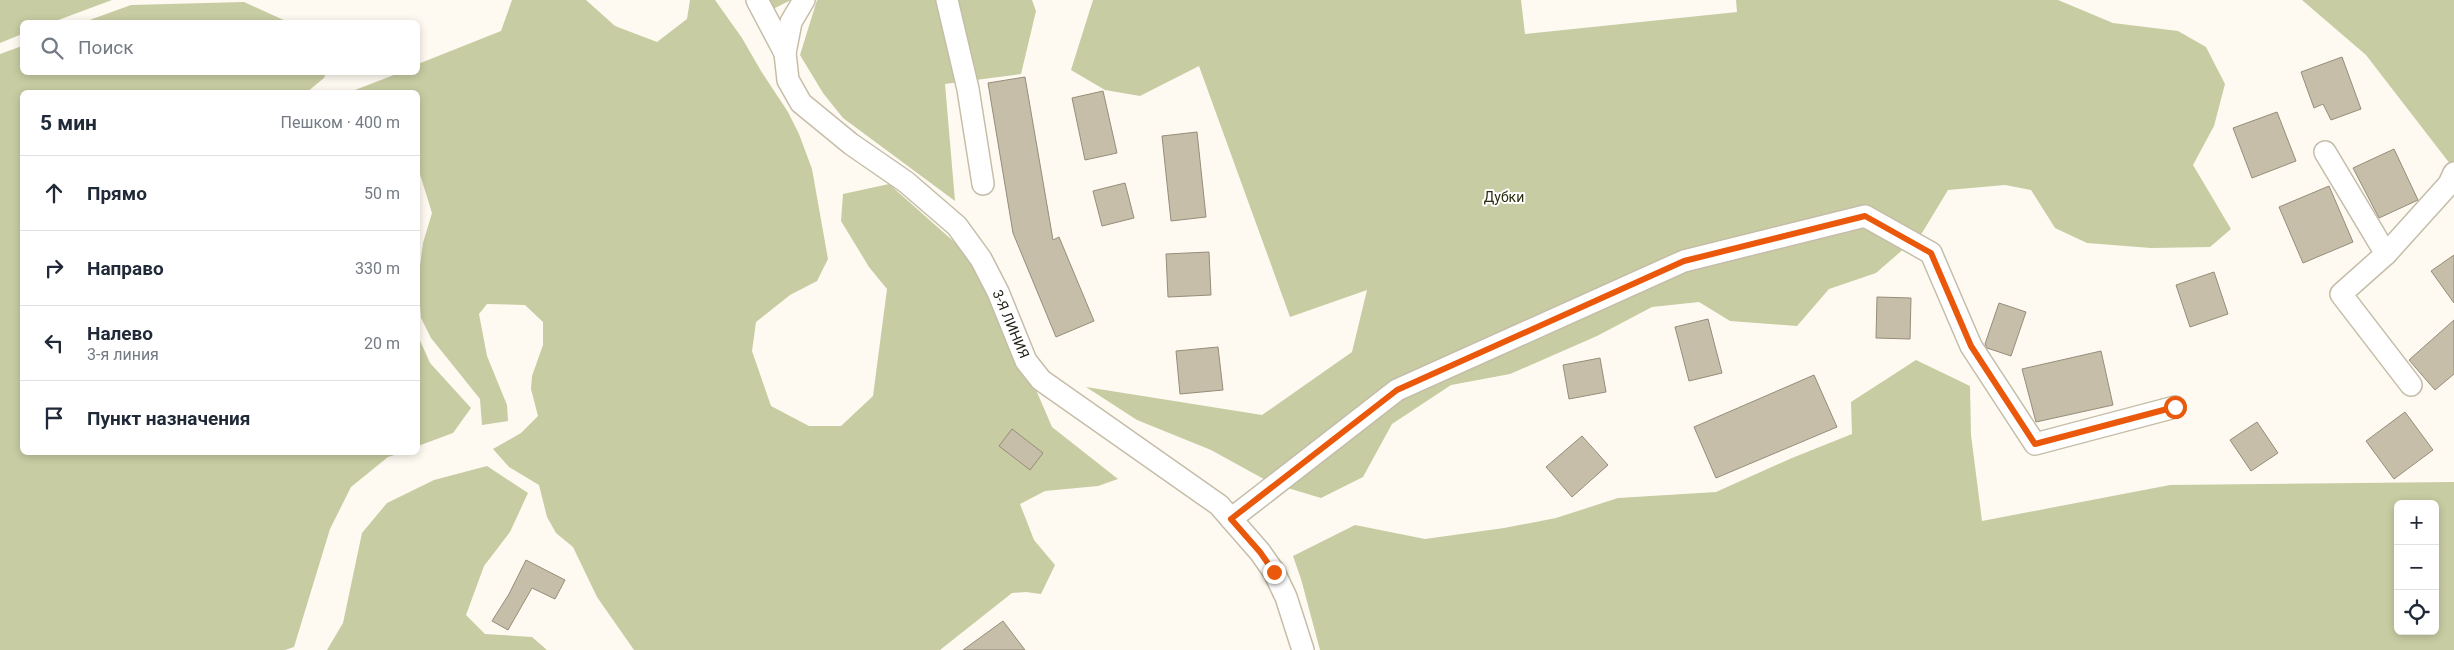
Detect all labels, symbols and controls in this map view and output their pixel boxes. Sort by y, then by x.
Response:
search box [20,20,420,75]
icon: search [38,34,66,62]
text: Поиск [78,36,134,59]
text: 5 мин [40,111,97,135]
text: Пешком · 400 m [281,113,400,132]
icon: ahead [40,179,68,207]
text: Прямо [87,182,147,205]
text: 50 m [364,184,400,203]
park label: Дубки [1484,189,1524,205]
icon: right [40,254,68,282]
text: Направо [87,257,164,280]
text: 330 m [355,259,400,278]
street label: 3-Я ЛИНИЯ [989,287,1033,361]
text: Налево [87,322,153,345]
icon: left [40,329,68,357]
text: 20 m [364,334,400,353]
text: 3-я линия [87,345,159,364]
route start [2164,396,2187,419]
icon: arrive [40,404,68,432]
text: Пункт назначения [87,407,250,430]
map controls [2394,500,2439,635]
button: + [2394,500,2439,545]
button: − [2394,545,2439,590]
route end [1263,561,1286,584]
button: locate [2394,590,2439,635]

